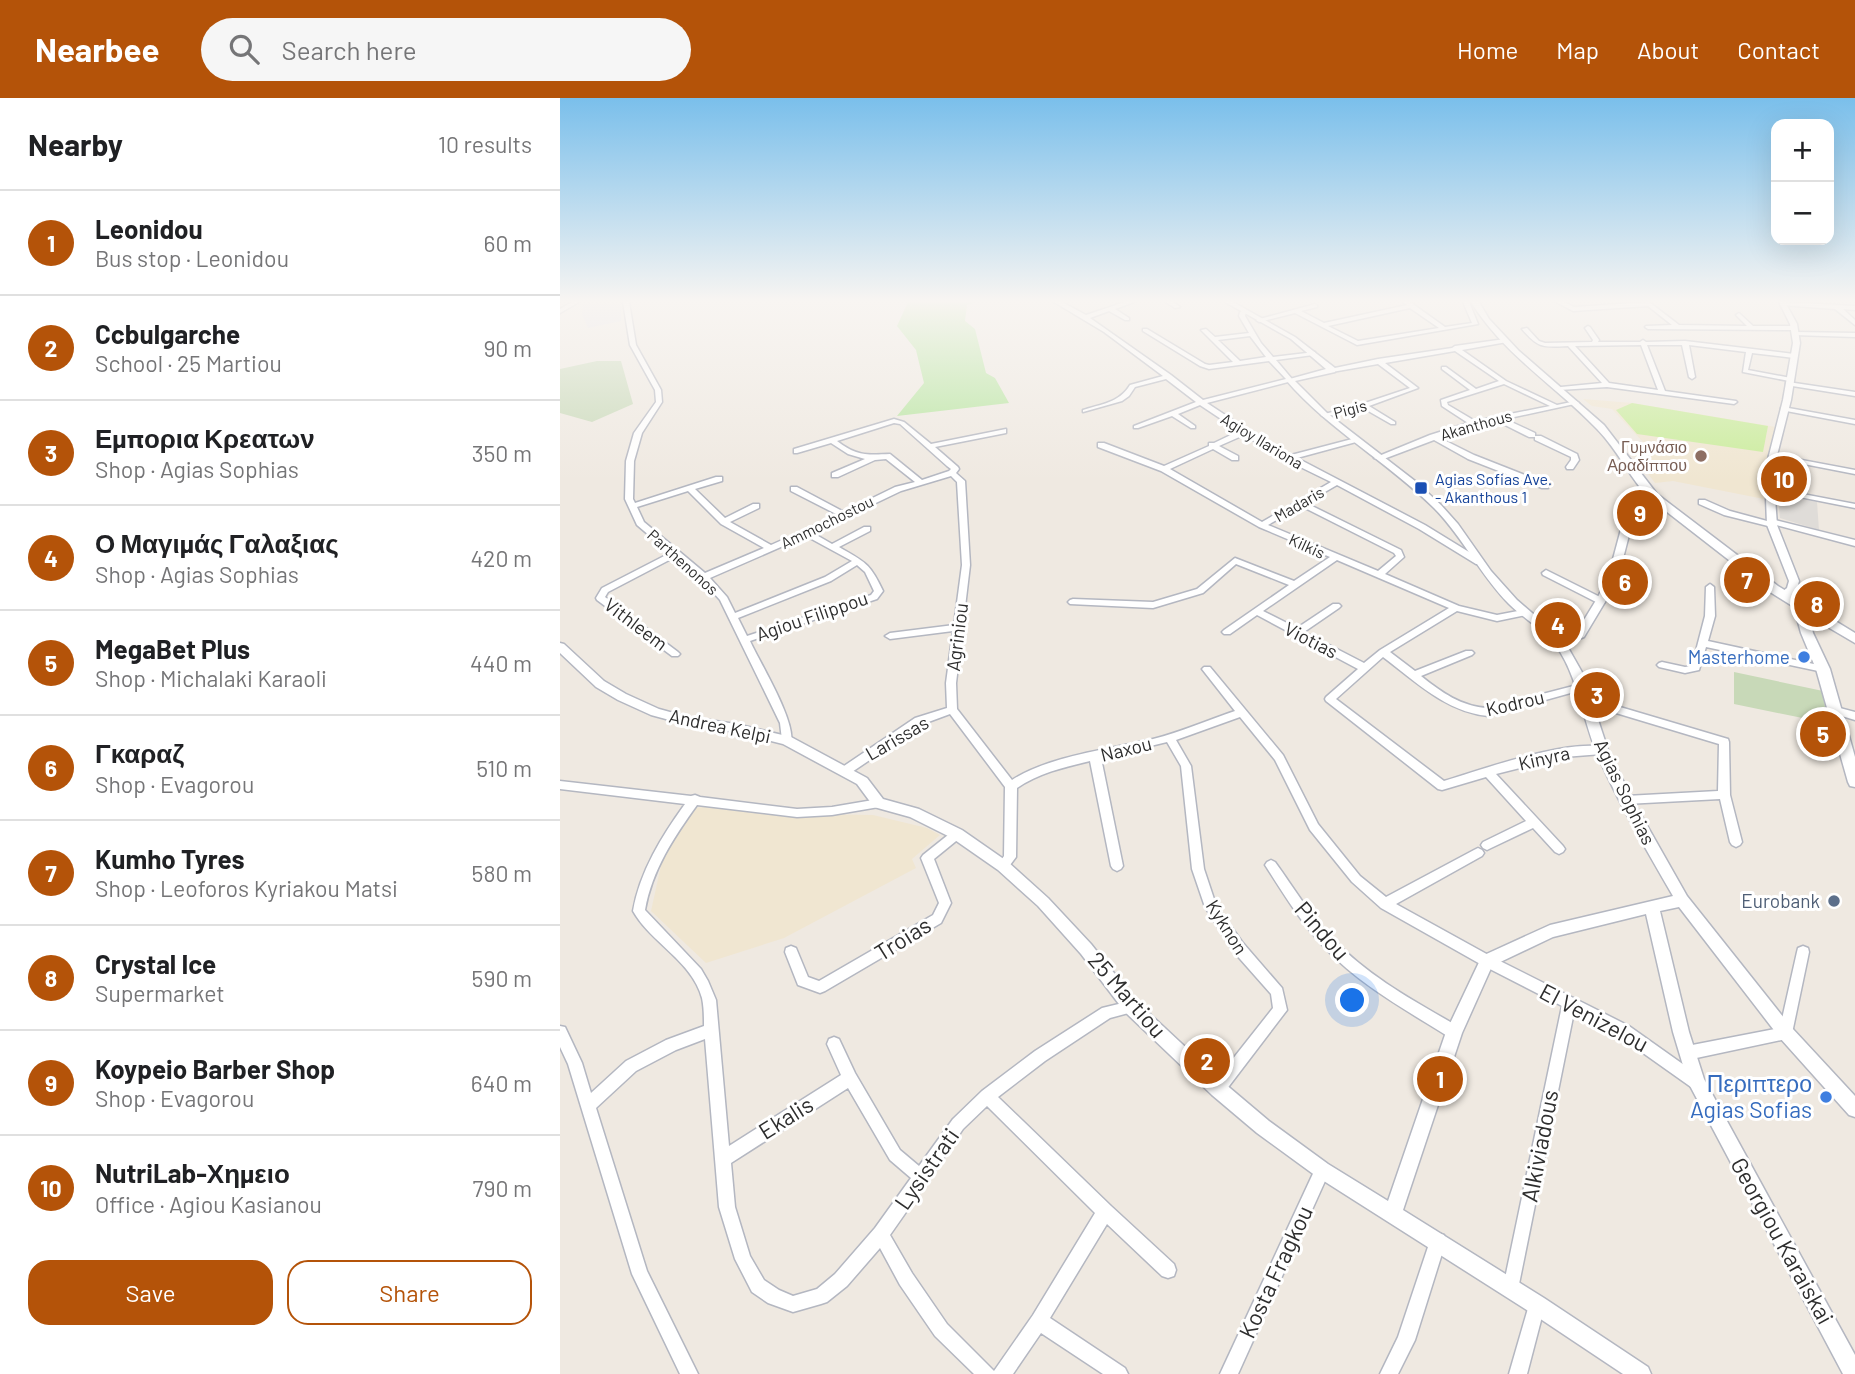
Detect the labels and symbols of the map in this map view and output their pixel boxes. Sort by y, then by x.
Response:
street label: Pigis [1331,395,1369,422]
street label: Akanthous [1438,405,1514,444]
street label: Agioy Ilariona [1218,409,1307,473]
place label: Γυμνάσιο Αραδίππου [1607,437,1687,474]
marker: Γυμνάσιο Αραδίππου [1693,448,1709,464]
pin: 10 [1761,453,1807,505]
place label: Agias Sofias Ave. - Akanthous 1 [1435,469,1552,506]
marker: Agias Sofias Ave. - Akanthous 1 [1413,480,1429,496]
street label: Madaris [1271,482,1327,525]
pin: 9 [1617,487,1663,539]
street label: Ammochostou [777,491,876,552]
street label: Parthenonos [644,525,723,598]
street label: Kilkis [1286,529,1328,562]
pin: 7 [1724,554,1770,606]
pin: 6 [1602,556,1648,608]
pin: 8 [1794,578,1840,630]
street label: Agiou Filippou [753,586,871,645]
street label: Vithleem [600,592,673,655]
pin: 4 [1535,599,1581,651]
street label: Agriniou [941,601,972,672]
street label: Viotias [1281,616,1342,663]
place label: Masterhome [1688,645,1790,668]
marker: Masterhome [1796,649,1812,665]
pin: 3 [1574,669,1620,721]
street label: Kodrou [1483,685,1546,720]
street label: Andrea Kelpi [667,703,773,748]
pin: 5 [1800,708,1846,760]
street label: Larissas [861,710,932,765]
street label: Naxou [1098,731,1154,766]
street label: Agias Sophias [1590,735,1661,848]
street label: Kinyra [1516,740,1572,775]
place label: Eurobank [1741,889,1820,912]
marker: Eurobank [1826,893,1842,909]
street label: Kyknon [1202,895,1253,958]
street label: Pindou [1290,895,1356,966]
street label: Troias [869,910,936,966]
street label: 25 Martiou [1083,946,1173,1043]
street label: El Venizelou [1535,977,1654,1058]
your location [1335,983,1369,1017]
pin: 2 [1184,1035,1230,1087]
pin: 1 [1417,1053,1463,1105]
place label: Περιπτερο Agias Sofias [1690,1069,1812,1123]
street label: Alkiviadous [1514,1087,1564,1204]
marker: Περιπτερο Agias Sofias [1818,1089,1834,1105]
street label: Ekalis [753,1090,818,1145]
street label: Lysistrati [888,1122,964,1215]
street label: Georgiou Karaiskai [1725,1152,1840,1329]
street label: Kosta Fragkou [1232,1201,1318,1342]

